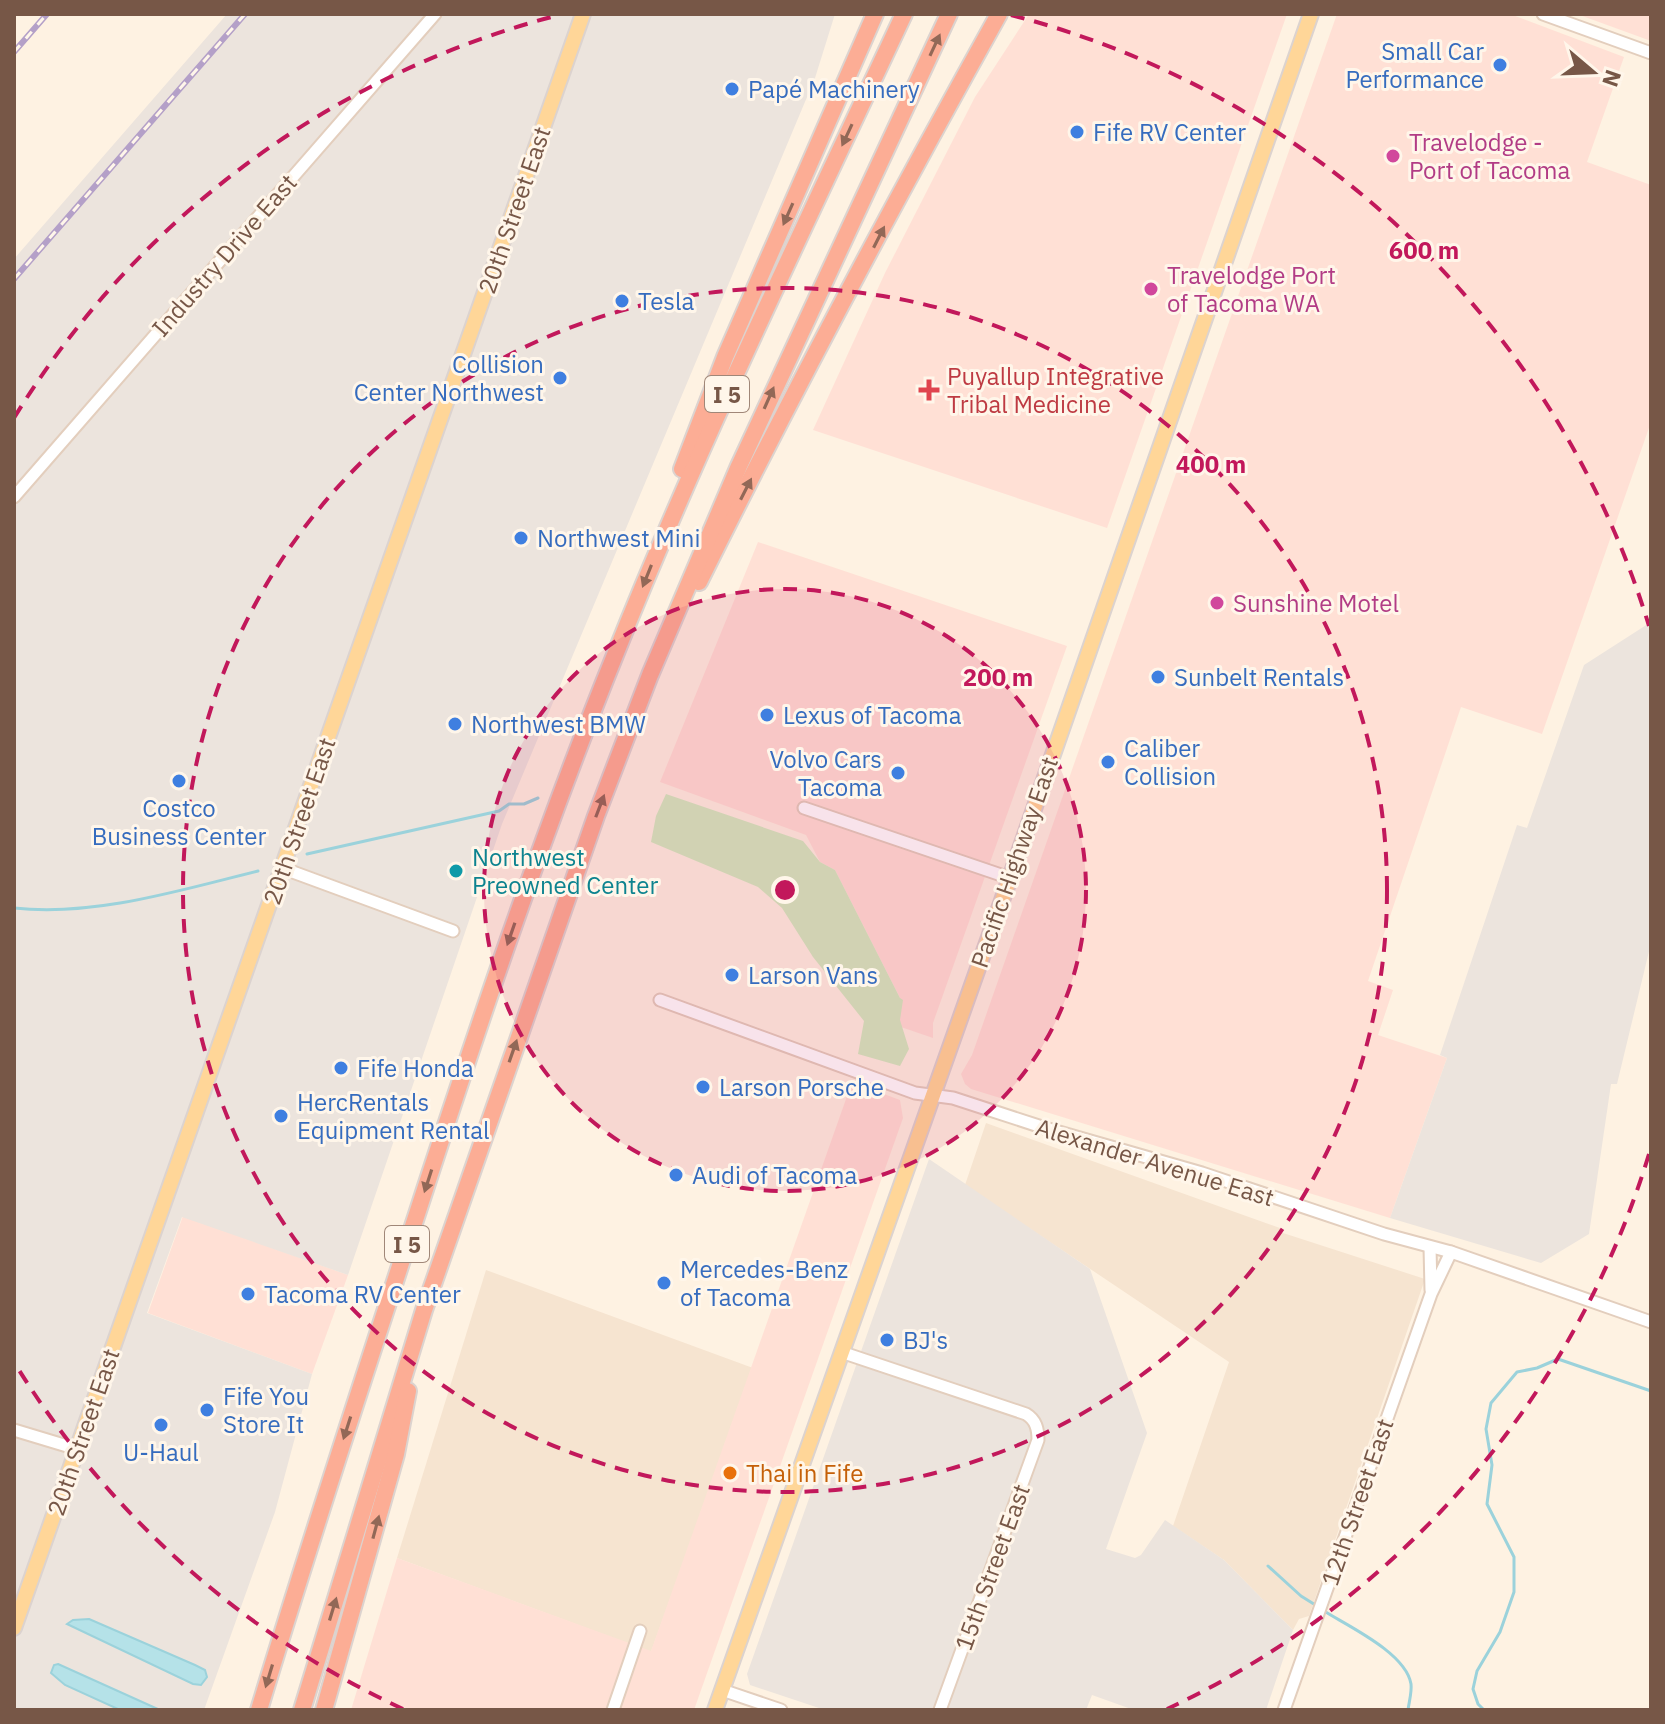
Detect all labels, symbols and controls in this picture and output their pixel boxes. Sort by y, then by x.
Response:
north arrow [1553,32,1633,112]
one-way arrow [928,33,942,57]
place label: Small Car Performance [1345,35,1484,95]
marker: Small Car Performance [1491,56,1509,74]
text: N [1596,66,1629,91]
place label: Papé Machinery [748,73,920,105]
marker: Papé Machinery [723,80,741,98]
place label: Fife RV Center [1093,116,1246,148]
street label: 20th Street East [470,122,558,298]
marker: Fife RV Center [1068,123,1086,141]
one-way arrow [841,124,854,147]
place label: Travelodge - Port of Tacoma [1409,126,1570,186]
marker: Travelodge - Port of Tacoma [1384,147,1402,165]
street label: Industry Drive East [144,167,304,343]
one-way arrow [781,202,795,225]
one-way arrow [872,225,885,248]
text: 600 m [1389,234,1459,266]
place label: Travelodge Port of Tacoma WA [1167,259,1336,319]
marker: Travelodge Port of Tacoma WA [1142,280,1160,298]
place label: Tesla [638,285,695,317]
marker: Tesla [613,292,631,310]
place label: Collision Center Northwest [354,348,544,408]
place label: Puyallup Integrative Tribal Medicine [947,360,1164,420]
marker: Collision Center Northwest [551,369,569,387]
road number: I 5 [705,376,749,412]
marker: Puyallup Integrative Tribal Medicine [918,379,940,401]
one-way arrow [763,386,776,410]
text: 400 m [1176,448,1246,480]
one-way arrow [739,477,753,500]
place label: Northwest Mini [537,522,700,554]
marker: Northwest Mini [512,529,530,547]
one-way arrow [640,564,653,588]
place label: Sunshine Motel [1233,587,1399,619]
marker: Sunshine Motel [1208,594,1226,612]
text: 200 m [963,661,1033,693]
place label: Sunbelt Rentals [1174,661,1344,693]
marker: Sunbelt Rentals [1149,668,1167,686]
place label: Lexus of Tacoma [783,699,962,731]
marker: Lexus of Tacoma [758,706,776,724]
place label: Northwest BMW [471,708,646,740]
marker: Northwest BMW [446,715,464,733]
place label: Caliber Collision [1124,732,1216,792]
street label: 20th Street East [255,733,343,909]
place label: Volvo Cars Tacoma [769,743,882,803]
street label: Pacific Highway East [963,752,1065,972]
marker: Caliber Collision [1099,753,1117,771]
marker: Volvo Cars Tacoma [889,764,907,782]
marker: Costco Business Center [170,772,188,790]
place label: Costco Business Center [92,792,267,852]
one-way arrow [594,794,607,818]
place label: Northwest Preowned Center [472,841,659,901]
marker: Northwest Preowned Center [447,862,465,880]
centre of rings [771,876,799,904]
one-way arrow [504,923,517,947]
place label: Larson Vans [748,959,878,991]
marker: Larson Vans [723,966,741,984]
one-way arrow [508,1039,520,1063]
place label: Fife Honda [357,1052,474,1084]
marker: Fife Honda [332,1059,350,1077]
place label: Larson Porsche [719,1071,884,1103]
marker: Larson Porsche [694,1078,712,1096]
place label: HercRentals Equipment Rental [297,1086,490,1146]
marker: HercRentals Equipment Rental [272,1107,290,1125]
street label: Alexander Avenue East [1032,1111,1278,1213]
place label: Audi of Tacoma [692,1159,858,1191]
marker: Audi of Tacoma [667,1166,685,1184]
one-way arrow [421,1169,433,1193]
road number: I 5 [385,1226,429,1262]
place label: Mercedes-Benz of Tacoma [680,1253,848,1313]
marker: Mercedes-Benz of Tacoma [655,1274,673,1292]
place label: Tacoma RV Center [264,1278,461,1310]
marker: Tacoma RV Center [239,1285,257,1303]
place label: BJ's [903,1324,948,1356]
marker: BJ's [878,1331,896,1349]
street label: 20th Street East [39,1344,127,1520]
place label: Fife You Store It [223,1380,309,1440]
marker: Fife You Store It [198,1401,216,1419]
street label: 12th Street East [1313,1414,1401,1590]
marker: U-Haul [152,1416,170,1434]
one-way arrow [340,1416,352,1440]
place label: U-Haul [123,1436,199,1468]
place label: Thai in Fife [746,1457,863,1489]
marker: Thai in Fife [721,1464,739,1482]
street label: 15th Street East [947,1479,1037,1655]
one-way arrow [371,1515,383,1540]
one-way arrow [327,1596,340,1620]
one-way arrow [262,1664,275,1688]

